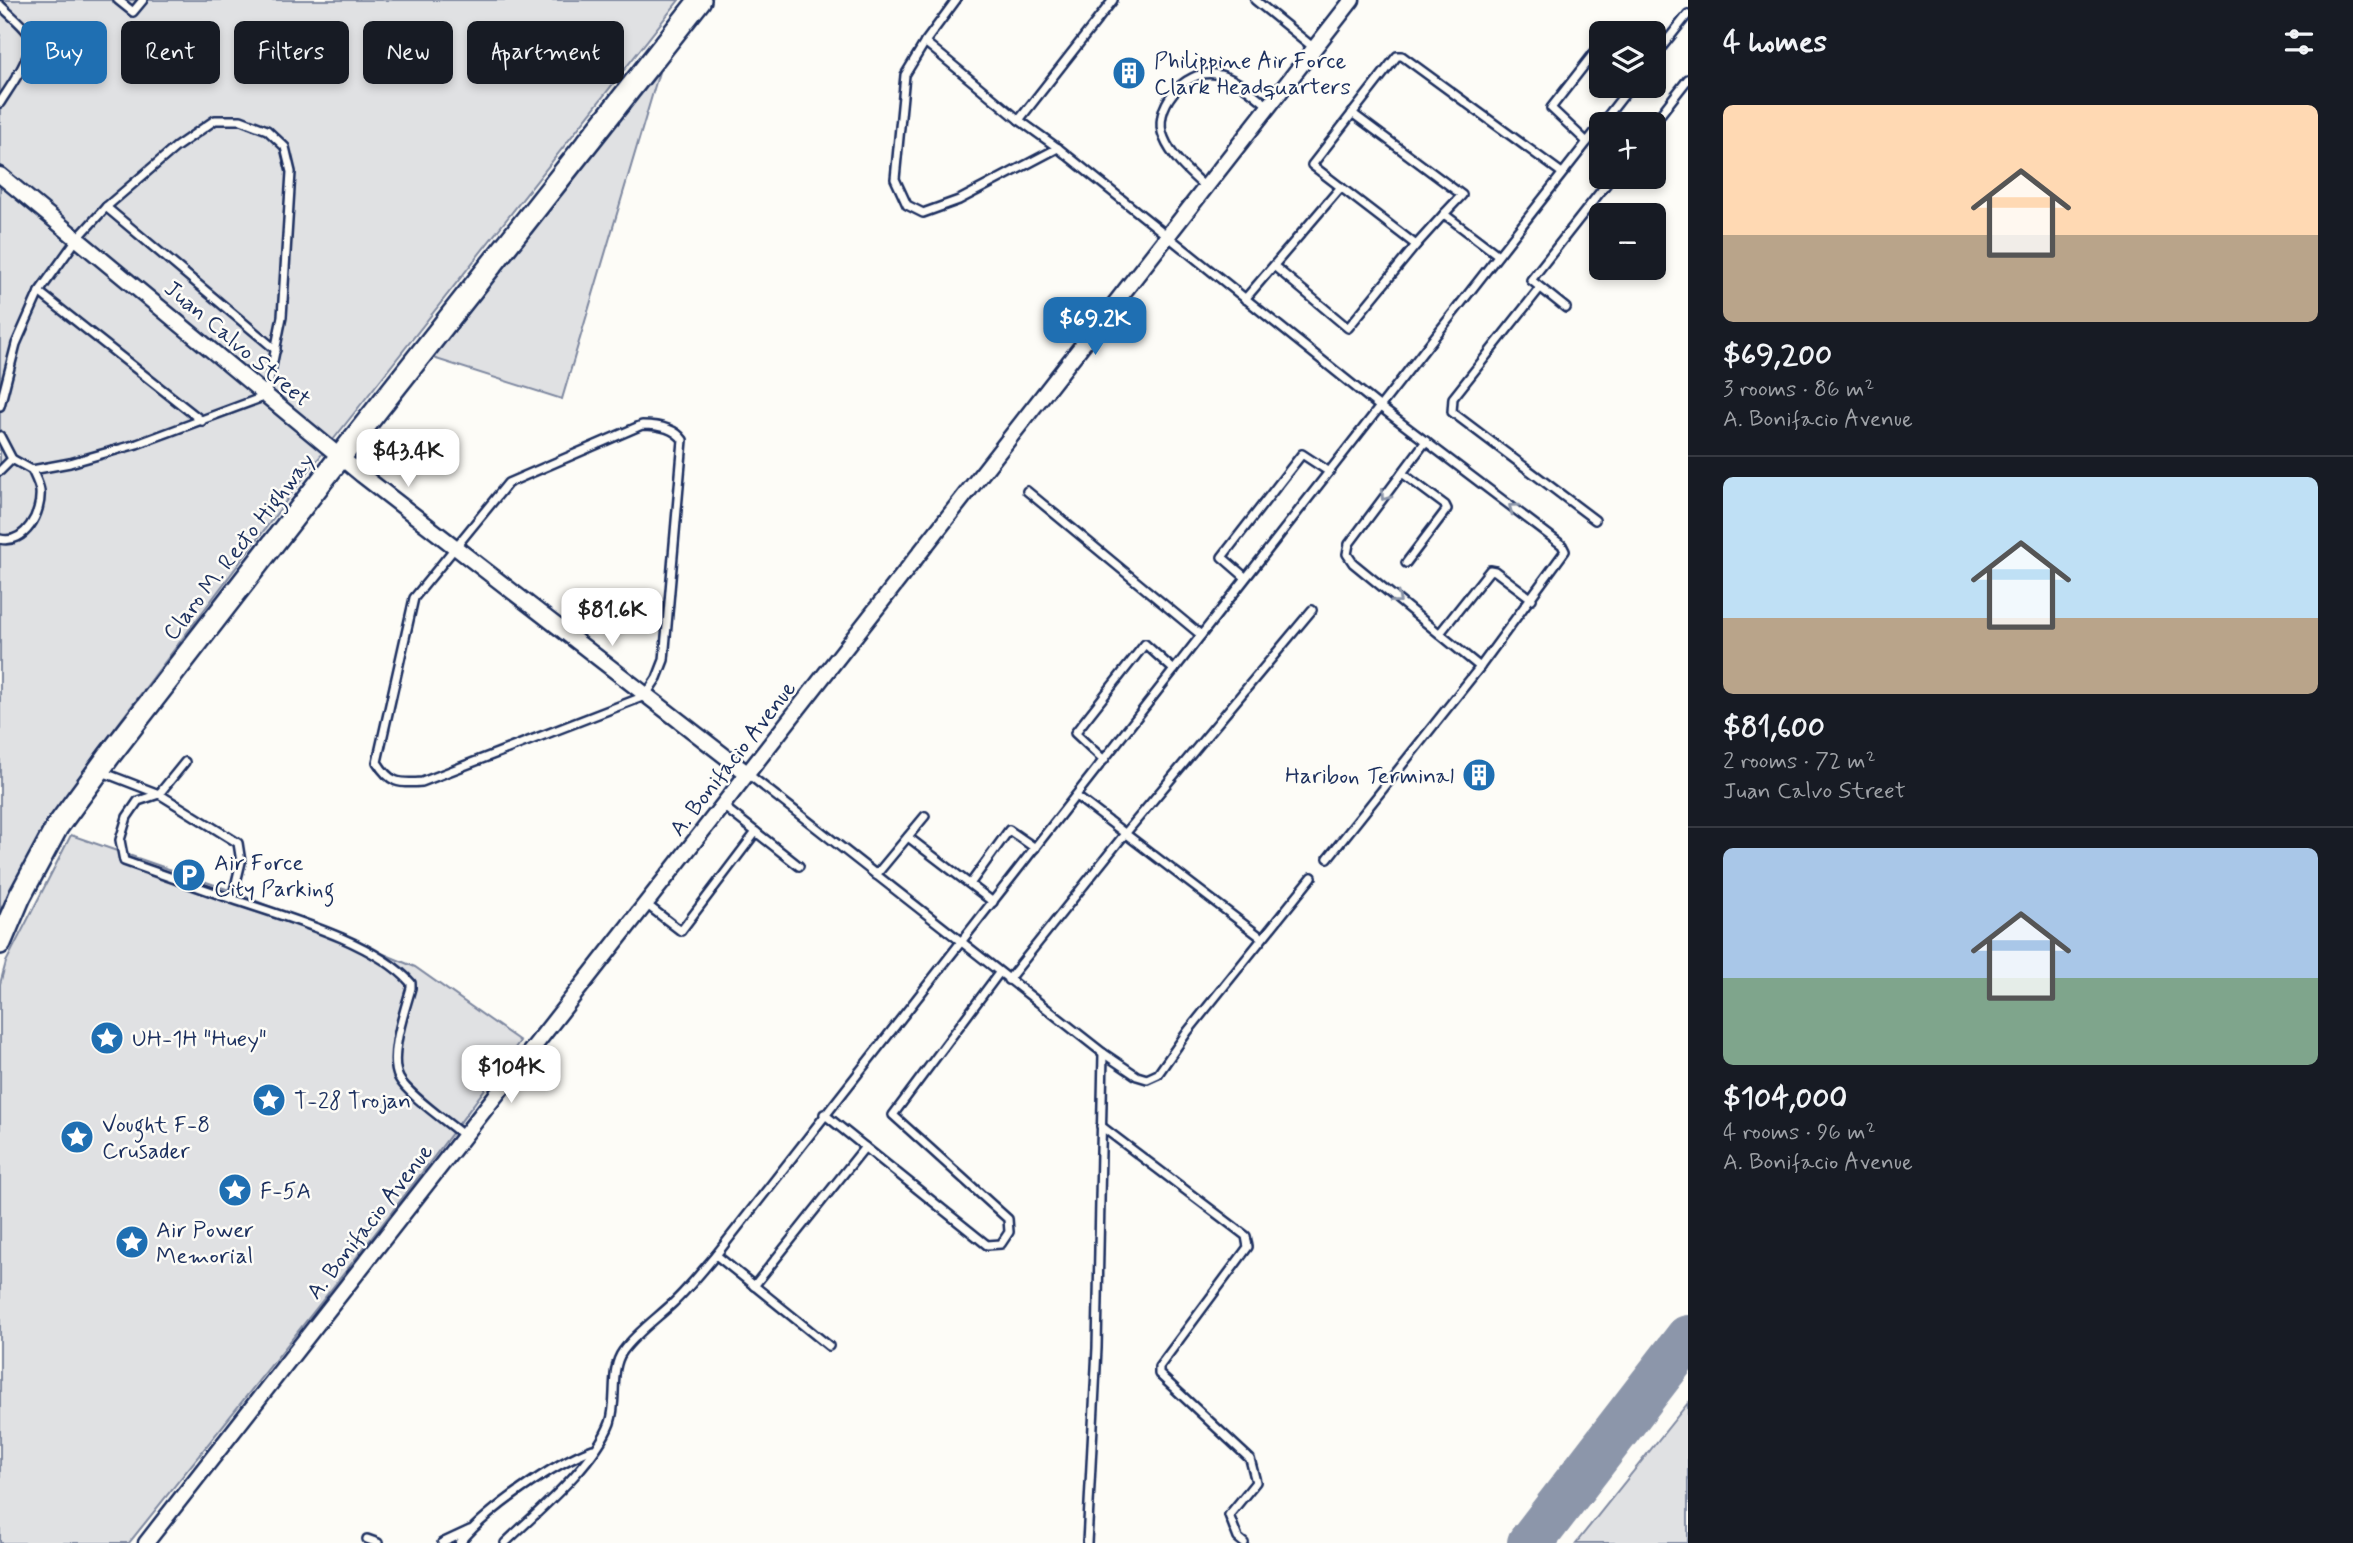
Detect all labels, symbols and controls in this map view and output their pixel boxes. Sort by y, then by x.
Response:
chip: Buy [21,21,107,84]
chip: Rent [121,21,220,84]
chip: Filters [234,21,349,84]
chip: New [363,21,453,84]
chip: Apartment [467,21,624,84]
map controls [1589,21,1666,280]
button: layers [1589,21,1666,98]
text: 4 homes [1723,23,1827,62]
icon: filters [2280,23,2318,61]
place label: Philippine Air Force Clark Headquarters [1154,47,1351,103]
building icon: Philippine Air Force Clark Headquarters [1110,54,1148,92]
button: + [1589,112,1666,189]
icon: home [1958,150,2084,276]
button: − [1589,203,1666,280]
street label: Juan Calvo Street [157,274,316,415]
pin: $69.2K [1038,298,1152,357]
text: $69.2K [1059,305,1131,335]
text: $69,200 [1723,336,1832,375]
text: 3 rooms · 86 m² [1723,375,1874,405]
text: A. Bonifacio Avenue [1723,405,1913,435]
pin: $43.4K [351,430,465,489]
text: $43.4K [372,437,444,467]
street label: Claro M. Recto Highway [157,447,324,648]
one-way arrow [1381,488,1394,500]
one-way arrow [1509,503,1521,516]
icon: home [1958,522,2084,648]
pin: $81.6K [555,588,669,648]
one-way arrow [1390,590,1402,603]
text: $81.6K [577,596,647,626]
street label: A. Bonifacio Avenue [663,675,804,843]
text: $81,600 [1723,708,1825,747]
text: 2 rooms · 72 m² [1723,747,1876,777]
building icon: Haribon Terminal [1460,756,1498,794]
place label: Haribon Terminal [1285,762,1454,792]
text: Juan Calvo Street [1723,777,1906,807]
place label: Air Force City Parking [214,849,334,907]
parking icon: Air Force City Parking [170,856,208,894]
icon: home [1958,893,2084,1019]
place icon: UH-1H "Huey" [88,1019,126,1057]
place label: UH-1H "Huey" [132,1025,267,1055]
pin: $104K [462,1046,560,1105]
text: $104K [478,1053,544,1083]
text: $104,000 [1723,1079,1847,1118]
place icon: T-28 Trojan [250,1081,288,1119]
place label: T-28 Trojan [294,1087,411,1117]
place label: Vought F-8 Crusader [102,1111,210,1167]
place icon: Vought F-8 Crusader [58,1118,96,1156]
text: 4 rooms · 96 m² [1723,1118,1876,1148]
street label: A. Bonifacio Avenue [300,1138,441,1306]
text: A. Bonifacio Avenue [1723,1148,1913,1178]
place icon: F-5A [216,1171,254,1209]
place label: F-5A [260,1177,311,1207]
place label: Air Power Memorial [156,1216,254,1272]
place icon: Air Power Memorial [113,1223,151,1261]

